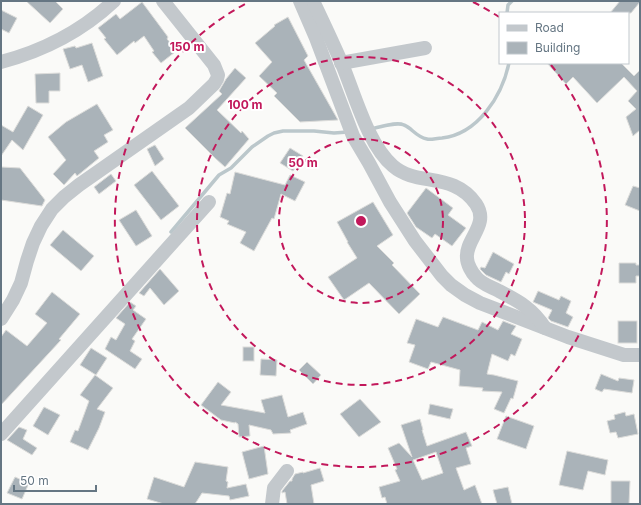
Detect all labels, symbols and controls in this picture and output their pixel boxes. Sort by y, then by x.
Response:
legend [499,12,629,64]
text: Road [535,20,564,35]
text: 150 m [170,39,204,54]
text: Building [535,40,580,55]
text: 100 m [227,97,263,112]
text: 50 m [288,155,318,170]
centre of rings [354,214,368,228]
scale bar [14,467,96,493]
text: 50 m [20,473,49,488]

